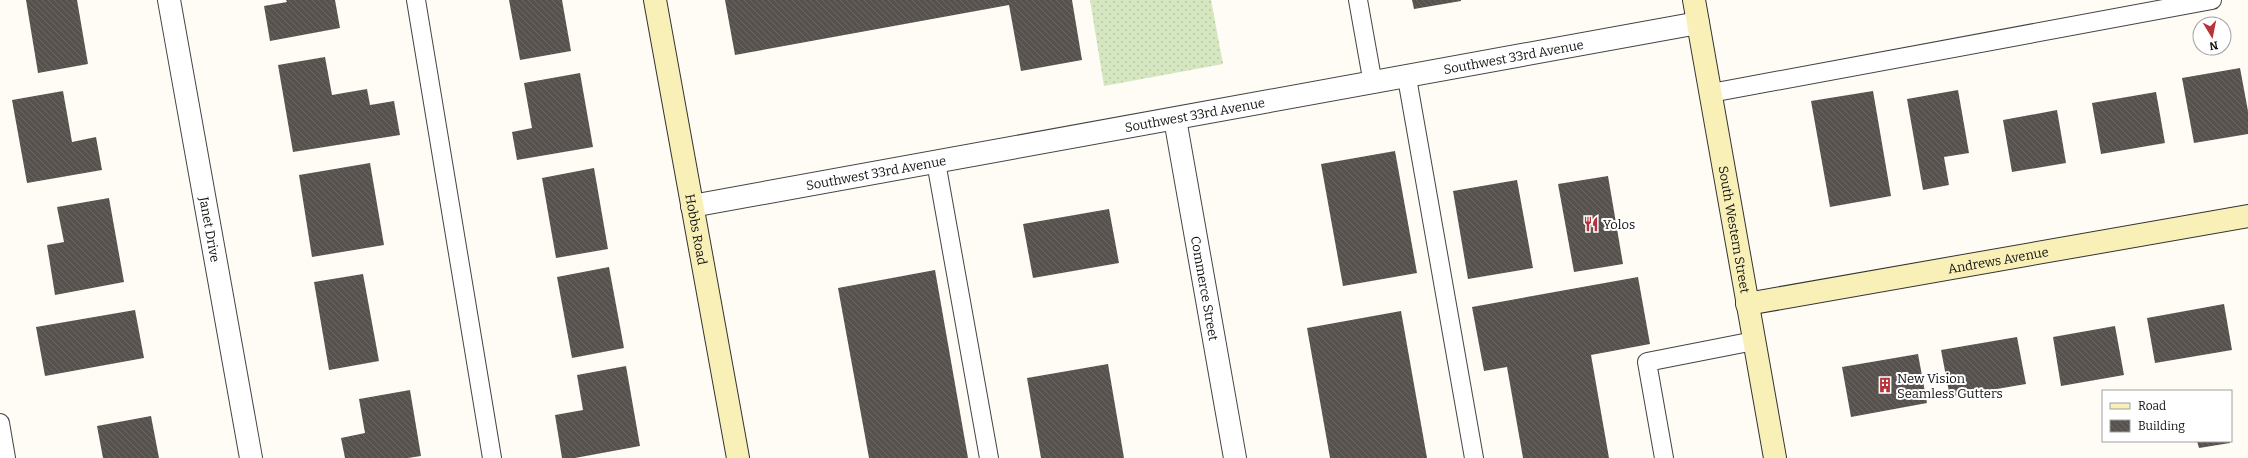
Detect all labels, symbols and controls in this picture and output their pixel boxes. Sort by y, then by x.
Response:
north arrow [2192,16,2232,56]
street label: Southwest 33rd Avenue [1442,37,1585,77]
text: N [2208,38,2219,53]
street label: Southwest 33rd Avenue [1124,95,1266,135]
street label: Southwest 33rd Avenue [805,153,947,193]
street label: South Western Street [1715,165,1753,295]
street label: Hobbs Road [682,193,710,266]
street label: Janet Drive [196,195,223,263]
restaurant icon: Yolos [1582,215,1600,233]
place label: Yolos [1603,217,1635,232]
street label: Commerce Street [1188,235,1221,342]
street label: Andrews Avenue [1947,244,2050,277]
place label: New Vision Seamless Gutters [1897,371,2003,401]
building icon: New Vision Seamless Gutters [1876,376,1894,394]
legend [2102,390,2232,442]
text: Road [2138,399,2166,413]
text: Building [2138,419,2185,433]

